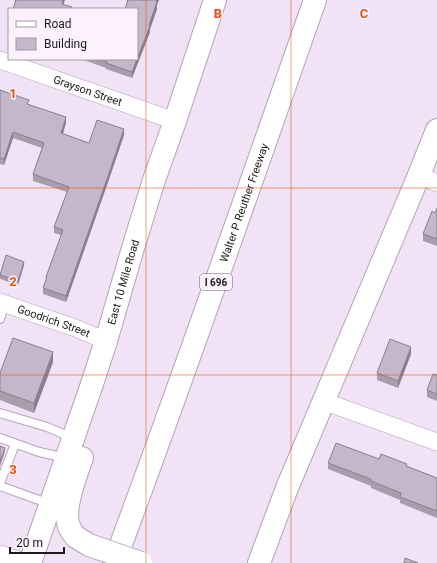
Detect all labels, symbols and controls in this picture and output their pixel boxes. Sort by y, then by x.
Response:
text: B [214,6,222,21]
text: C [360,6,369,21]
legend [8,8,138,60]
text: Road [44,17,72,31]
text: Building [44,37,87,51]
street label: Grayson Street [52,73,124,109]
text: 1 [9,86,17,101]
street label: Walter P Reuther Freeway [217,141,272,264]
street label: East 10 Mile Road [105,238,142,326]
text: 2 [9,274,17,289]
road number: I 696 [200,274,232,290]
street label: Goodrich Street [16,302,92,341]
text: 3 [9,462,17,477]
scale bar [10,529,64,555]
text: 20 m [16,536,43,550]

